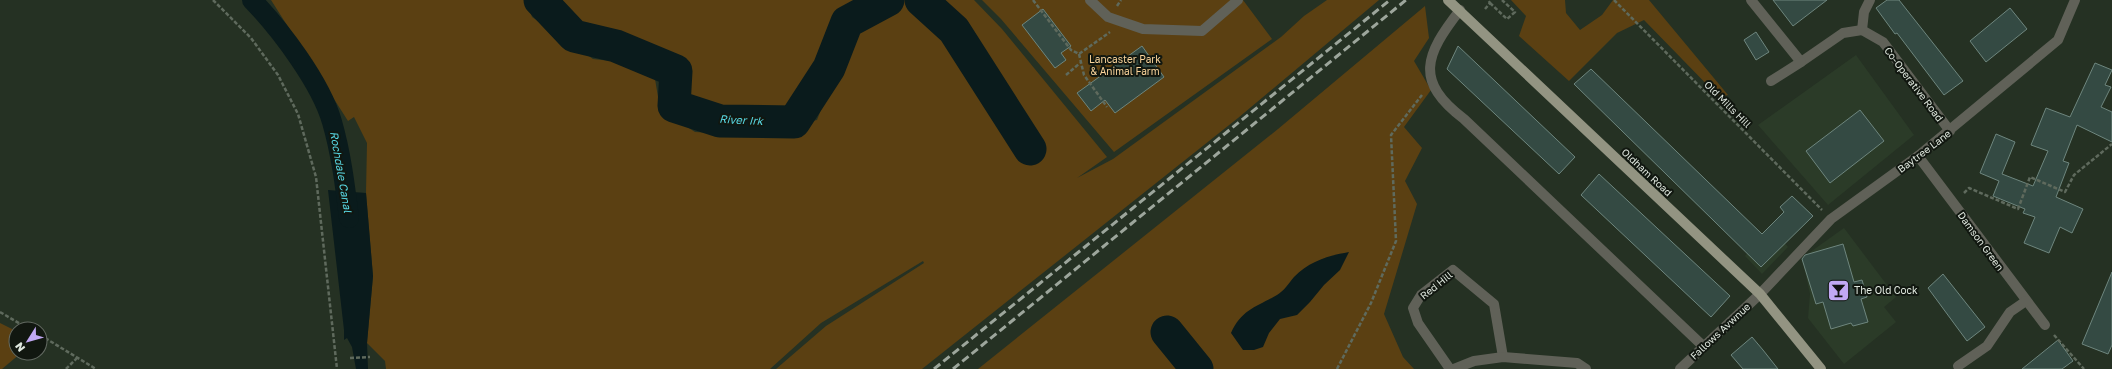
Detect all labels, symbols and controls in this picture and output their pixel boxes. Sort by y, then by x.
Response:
street label: Co-Operative Road [1882,44,1946,124]
park label: Lancaster Park & Animal Farm [1089,53,1161,77]
street label: Old Mills Hill [1702,78,1754,130]
water label: River Irk [719,112,765,127]
street label: Baytree Lane [1895,127,1953,175]
water label: Rochdale Canal [328,130,355,214]
street label: Oldham Road [1619,146,1675,198]
street label: Damson Green [1956,209,2006,273]
street label: Red Hill [1418,268,1454,302]
bar icon: The Old Cock [1825,277,1851,303]
place label: The Old Cock [1854,284,1918,296]
street label: Fallows Avwnue [1688,300,1753,362]
north arrow [8,321,48,361]
text: N [12,340,27,355]

